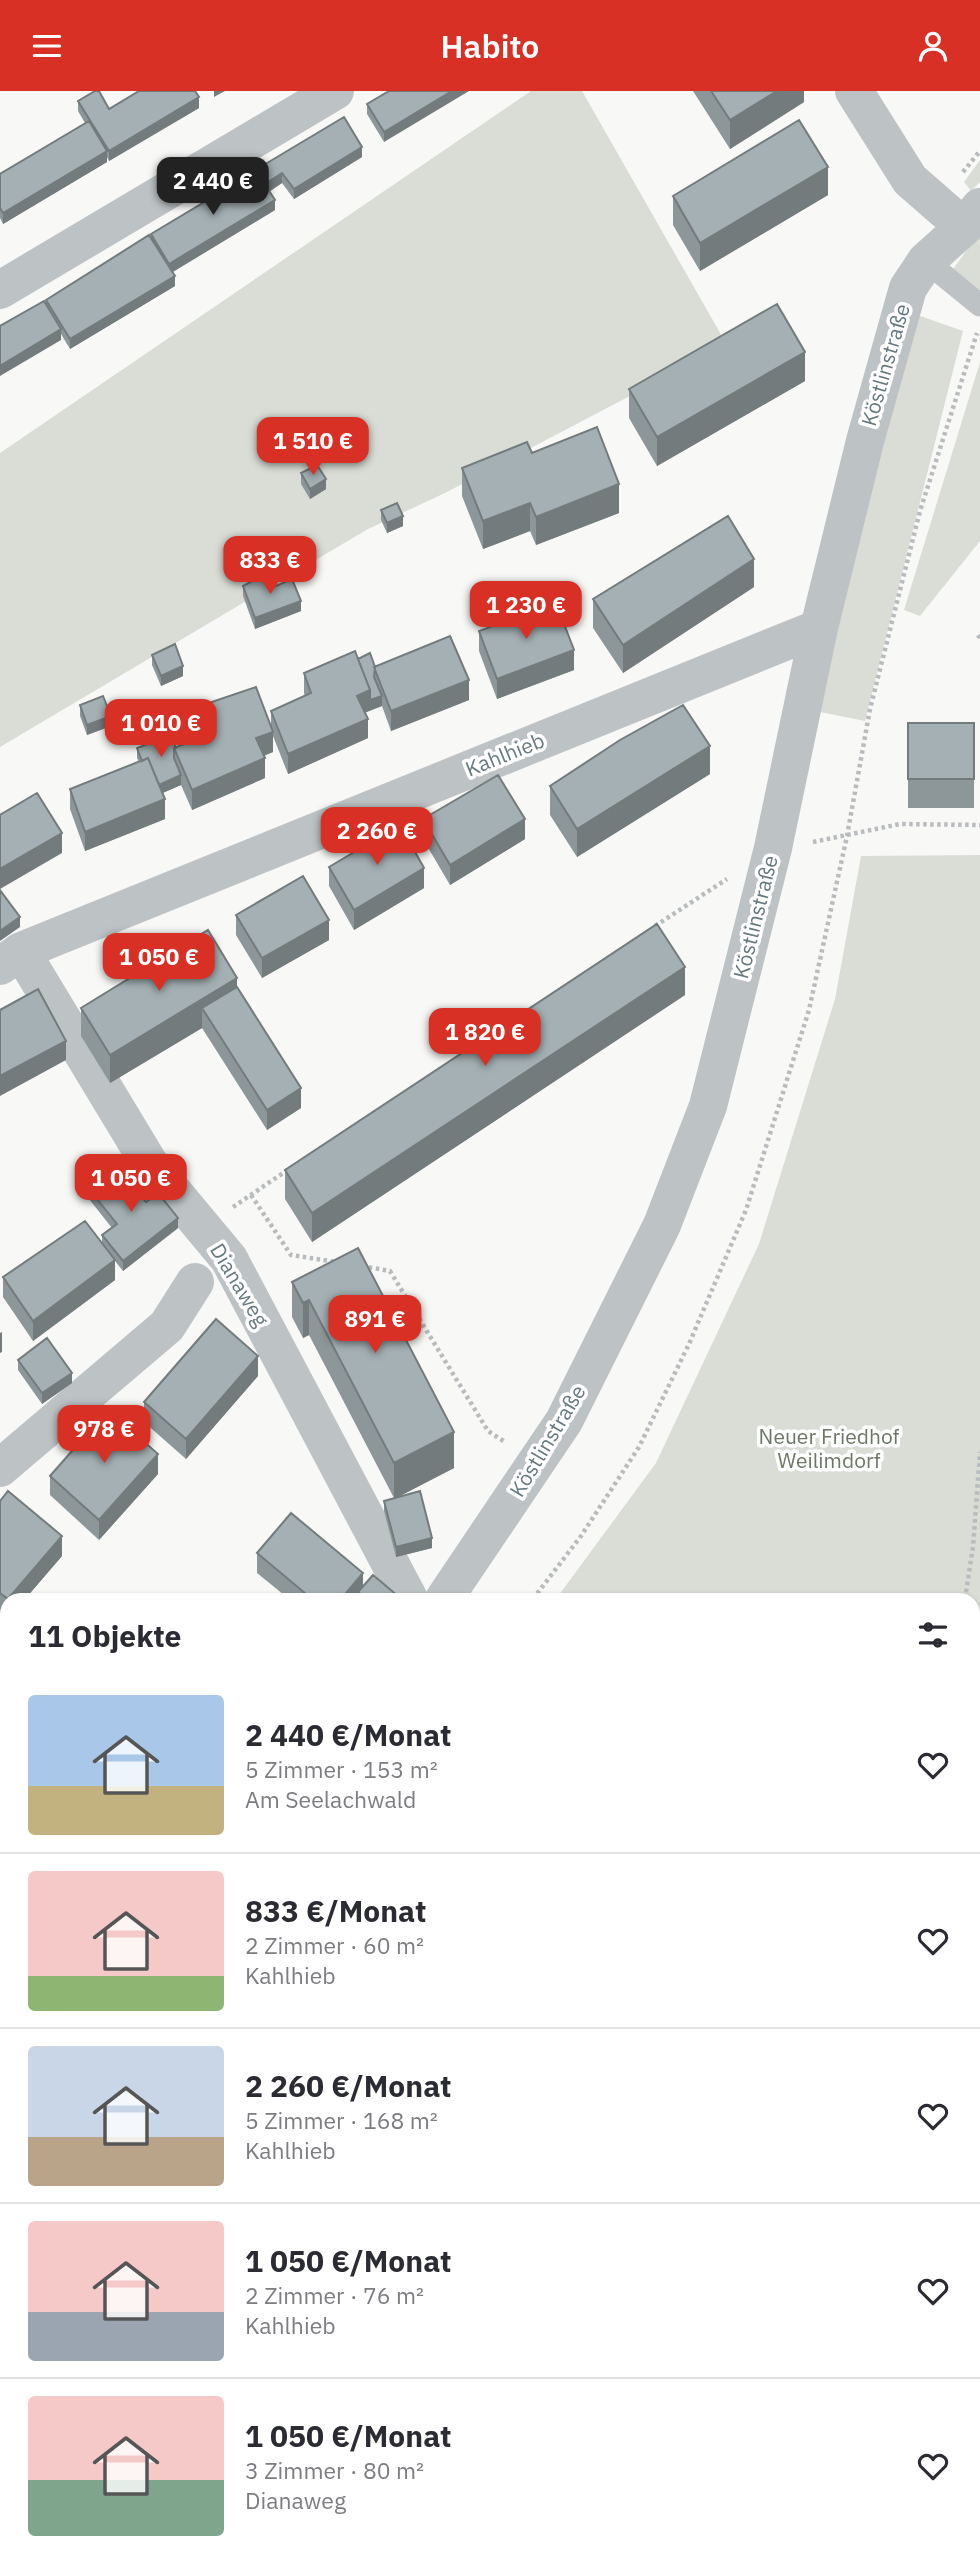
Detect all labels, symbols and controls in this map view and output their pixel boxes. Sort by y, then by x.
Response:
text: Habito [441,25,539,67]
icon: menu [28,27,66,65]
icon: person [914,27,952,65]
pin: 2 440 € [148,157,278,217]
text: 2 440 € [173,165,253,195]
street label: Köstlinstraße [854,300,916,429]
pin: 1 510 € [248,417,378,477]
text: 1 510 € [273,425,353,455]
pin: 833 € [221,537,319,596]
text: 833 € [239,544,301,574]
pin: 1 230 € [461,581,591,641]
text: 1 230 € [486,589,566,619]
pin: 1 010 € [96,699,226,759]
text: 1 010 € [121,707,201,737]
street label: Kahlhieb [461,726,548,783]
pin: 2 260 € [312,807,442,867]
text: 2 260 € [337,815,417,845]
street label: Köstlinstraße [726,852,784,981]
pin: 1 050 € [94,933,224,993]
text: 1 050 € [119,941,199,971]
pin: 1 820 € [420,1009,550,1068]
text: 1 820 € [445,1016,525,1046]
pin: 1 050 € [66,1155,196,1214]
text: 1 050 € [91,1162,171,1192]
street label: Dianaweg [204,1238,276,1331]
pin: 891 € [326,1295,424,1355]
text: 891 € [344,1303,406,1333]
street label: Köstlinstraße [503,1379,592,1502]
pin: 978 € [55,1405,153,1465]
text: 978 € [73,1413,135,1443]
park label: Neuer Friedhof Weilimdorf [759,1422,900,1474]
text: 11 Objekte [28,1616,181,1655]
icon: filters [914,1616,952,1654]
text: 2 440 €/Monat [245,1715,452,1754]
icon: home [84,1723,168,1807]
icon: heart [914,1746,952,1784]
text: 5 Zimmer · 153 m² [245,1754,438,1784]
text: Am Seelachwald [245,1784,416,1814]
text: 833 €/Monat [245,1891,426,1930]
icon: home [84,1899,168,1983]
icon: heart [914,1922,952,1960]
text: 2 Zimmer · 60 m² [245,1930,424,1960]
text: Kahlhieb [245,1960,336,1990]
text: 2 260 €/Monat [245,2066,452,2105]
icon: home [84,2074,168,2158]
icon: heart [914,2097,952,2135]
text: 5 Zimmer · 168 m² [245,2105,438,2135]
text: Kahlhieb [245,2135,336,2165]
text: 1 050 €/Monat [245,2241,452,2280]
icon: home [84,2249,168,2333]
icon: heart [914,2272,952,2310]
text: 2 Zimmer · 76 m² [245,2280,424,2310]
text: Kahlhieb [245,2310,336,2340]
text: 1 050 €/Monat [245,2416,452,2455]
icon: home [84,2424,168,2508]
icon: heart [914,2447,952,2485]
text: 3 Zimmer · 80 m² [245,2455,424,2485]
text: Dianaweg [245,2485,346,2515]

